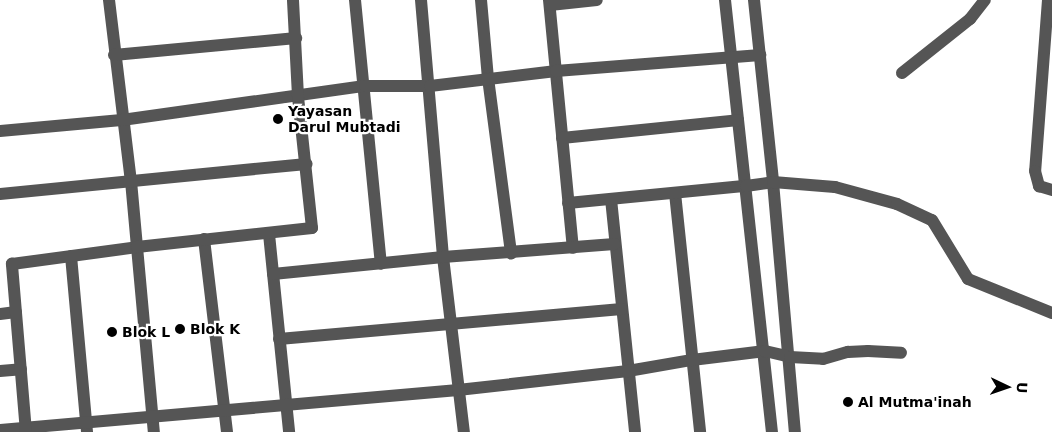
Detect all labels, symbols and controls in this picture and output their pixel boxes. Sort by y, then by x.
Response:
place label: Yayasan Darul Mubtadi [288,103,400,136]
marker: Yayasan Darul Mubtadi [272,113,284,125]
place label: Blok K [190,321,240,337]
marker: Blok K [174,323,186,335]
place label: Blok L [122,324,170,340]
marker: Blok L [106,326,118,338]
north arrow [982,362,1032,412]
text: U [1014,382,1030,394]
place label: Al Mutma'inah [858,394,972,410]
marker: Al Mutma'inah [842,396,854,408]

